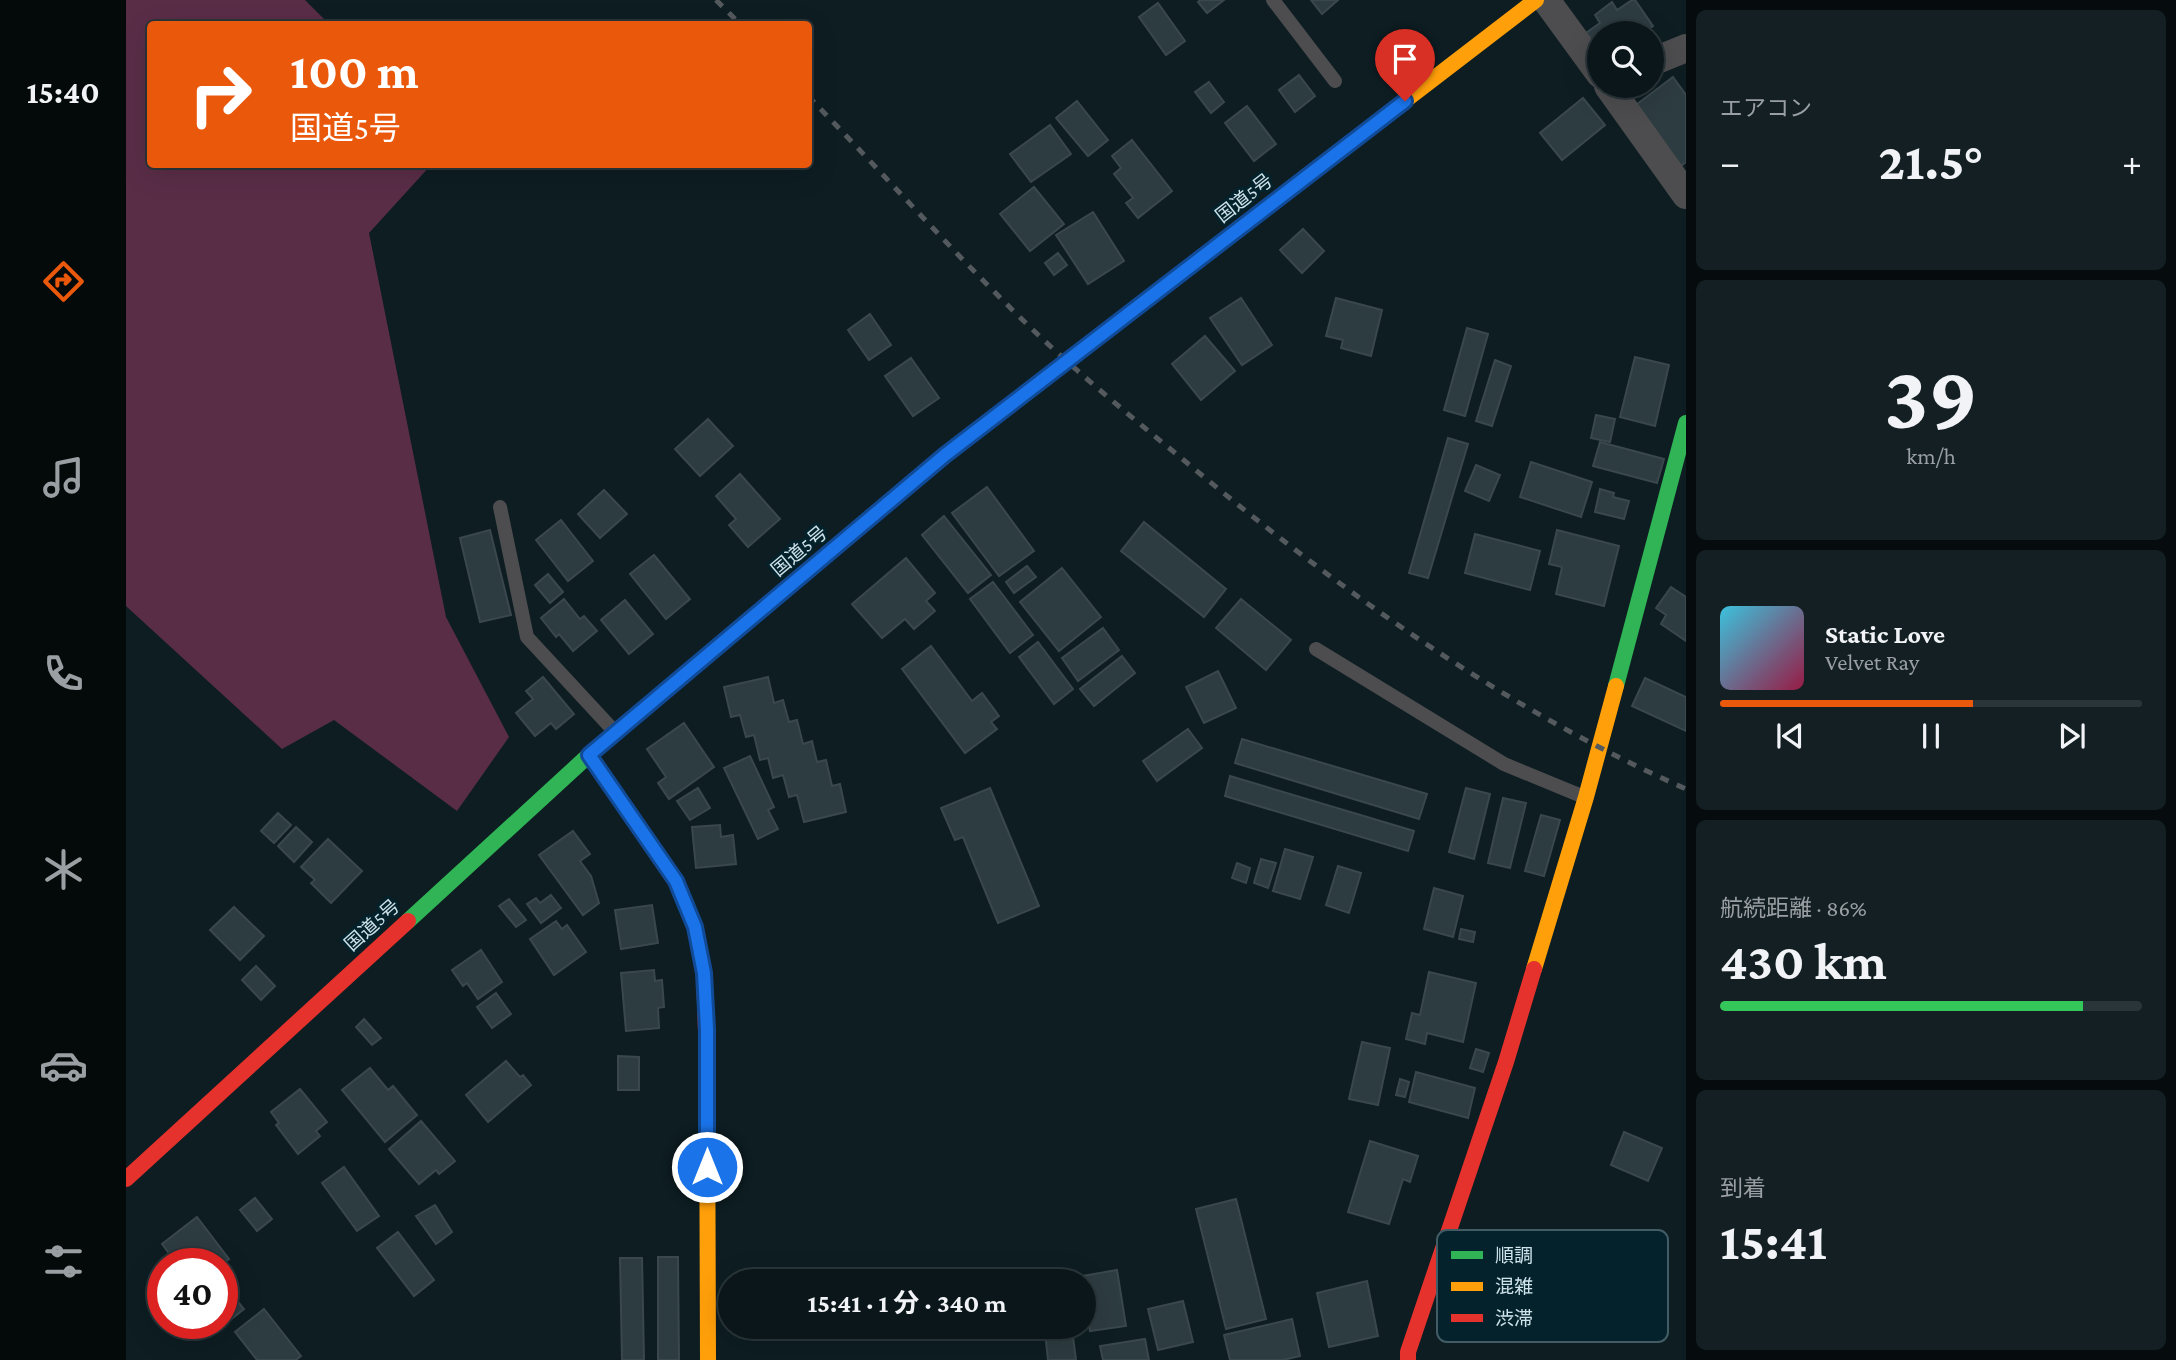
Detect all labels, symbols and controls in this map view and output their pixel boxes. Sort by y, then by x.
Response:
map controls [1587,21,1664,98]
button: search [1587,21,1664,98]
pin [1375,29,1435,101]
icon: arrive [1386,40,1424,78]
text: 100 m [290,44,419,99]
icon: right [175,49,266,140]
text: 15:40 [26,74,100,110]
text: エアコン [1720,95,1812,121]
text: 国道5号 [290,110,401,146]
text: 21.5° [1879,132,1984,190]
text: − [1720,141,1740,183]
text: + [2122,141,2142,183]
street label: 国道5号 [1212,169,1276,227]
icon: directions [39,257,88,306]
text: 39 [1884,346,1978,448]
text: km/h [1906,443,1956,469]
icon: music [39,453,88,502]
street label: 国道5号 [767,522,831,580]
text: Static Love [1825,620,1945,649]
icon: phone [39,649,88,698]
text: Velvet Ray [1825,649,1919,675]
icon: previous [1771,717,1809,755]
icon: pause [1912,717,1950,755]
icon: next [2053,717,2091,755]
icon: climate [39,845,88,894]
street label: 国道5号 [340,895,404,955]
text: 航続距離 · 86% [1720,895,1867,921]
text: 430 km [1720,932,1887,990]
icon: car [39,1041,88,1090]
position arrow [670,1130,744,1204]
text: 到着 [1720,1175,1766,1201]
text: 15:41 [1720,1212,1827,1270]
legend [1437,1230,1668,1342]
icon: filters [39,1237,88,1286]
text: 順調 [1495,1245,1533,1266]
speed limit sign: 40 [147,1248,238,1339]
text: 混雑 [1495,1276,1533,1297]
text: 15:41 · 1 分 · 340 m [808,1289,1006,1318]
text: 渋滞 [1495,1308,1533,1329]

